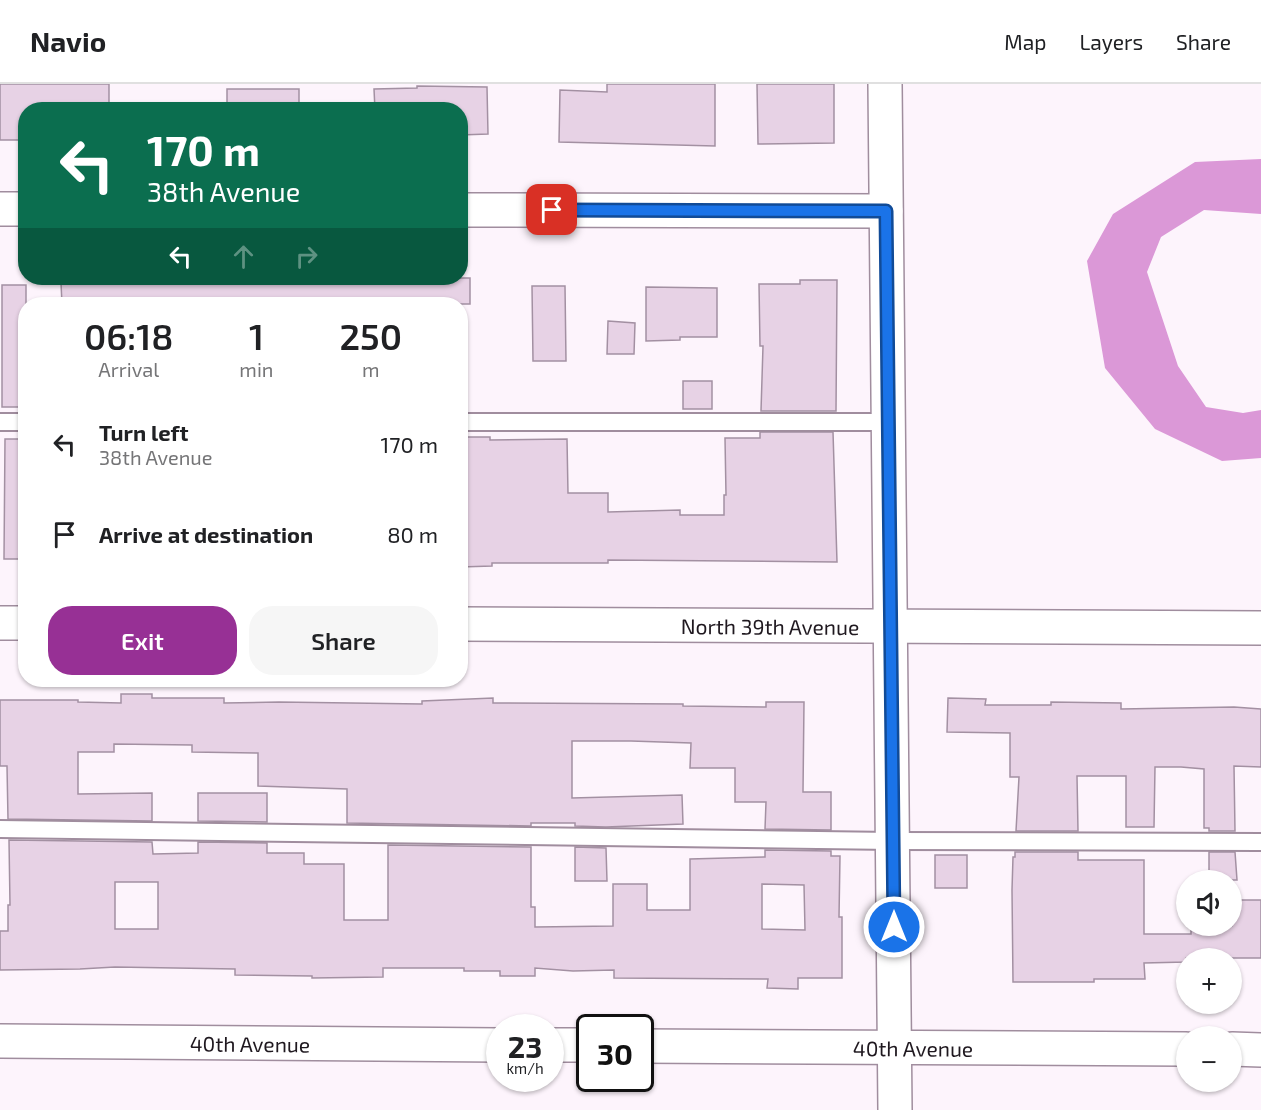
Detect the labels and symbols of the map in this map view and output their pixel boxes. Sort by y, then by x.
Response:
pin [526,184,577,235]
street label: North 39th Avenue [681,613,859,638]
position arrow [862,895,926,959]
speed limit sign: 30 [576,1014,654,1092]
street label: 40th Avenue [190,1030,310,1056]
street label: 40th Avenue [853,1035,973,1060]

